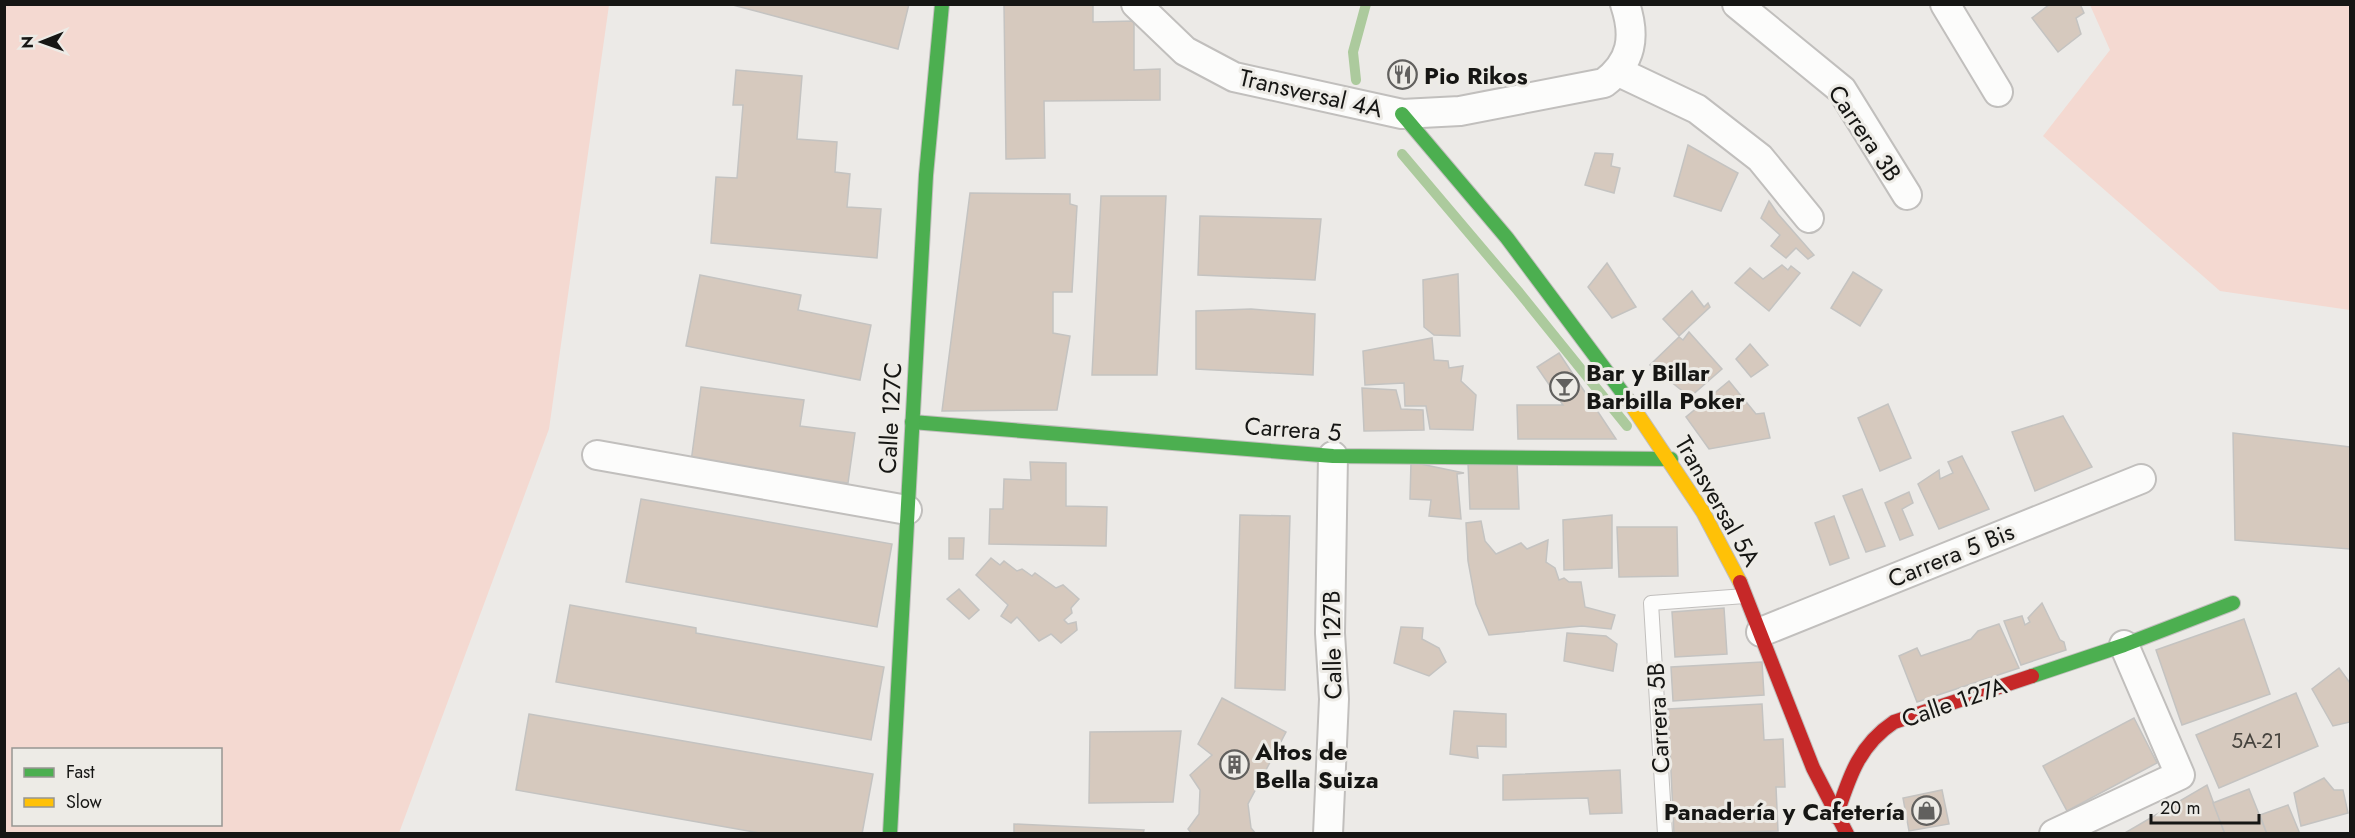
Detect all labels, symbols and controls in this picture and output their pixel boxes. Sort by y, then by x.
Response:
north arrow [12,12,72,72]
text: N [16,36,39,49]
place label: Pio Rikos [1424,58,1528,93]
restaurant icon: Pio Rikos [1387,59,1419,91]
street label: Transversal 4A [1236,60,1386,126]
street label: Carrera 3B [1820,78,1910,188]
place label: Bar y Billar Barbilla Poker [1586,355,1745,418]
street label: Calle 127C [870,361,910,475]
bar icon: Bar y Billar Barbilla Poker [1549,370,1581,402]
street label: Carrera 5 [1243,408,1343,450]
street label: Transversal 5A [1667,429,1770,573]
street label: Carrera 5 Bis [1883,514,2019,596]
street label: Calle 127B [1314,590,1350,700]
street label: Carrera 5B [1638,662,1678,774]
street label: Calle 127A [1897,668,2011,736]
house number: 5A-21 [2231,726,2283,756]
place label: Altos de Bella Suiza [1254,734,1379,797]
legend [12,748,222,826]
building icon: Altos de Bella Suiza [1218,749,1250,781]
text: Fast [66,759,95,785]
scale bar [2151,787,2259,825]
text: Slow [66,789,103,815]
place label: Panadería y Cafetería [1664,794,1905,829]
shop icon: Panadería y Cafetería [1910,795,1942,827]
text: 20 m [2160,795,2200,821]

